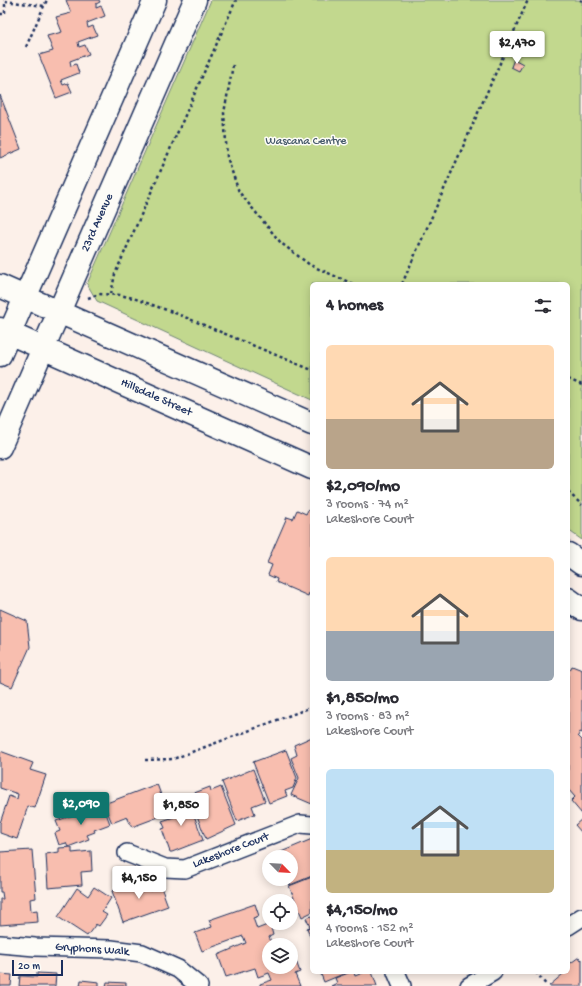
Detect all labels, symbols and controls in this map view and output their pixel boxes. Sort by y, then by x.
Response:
pin: $2,470 [484,31,550,65]
text: $2,470 [499,36,535,51]
park label: Wascana Centre [266,135,347,149]
street label: 23rd Avenue [79,191,117,254]
icon: filters [532,295,554,317]
text: 4 homes [326,296,383,316]
icon: home [404,371,476,443]
street label: Hillsdale Street [118,376,195,420]
text: $2,090/mo [326,477,400,497]
text: 3 rooms · 74 m² [326,497,409,512]
text: Lakeshore Court [326,512,413,527]
icon: home [404,583,476,655]
text: $1,850/mo [326,689,399,709]
text: 3 rooms · 83 m² [326,709,410,724]
text: Lakeshore Court [326,724,413,739]
pin: $2,090 [48,792,114,826]
pin: $1,850 [148,793,214,827]
icon: home [404,795,476,867]
text: $2,090 [62,797,100,812]
text: $1,850 [163,798,199,813]
street label: Lakeshore Court [191,830,272,872]
north arrow [262,850,298,886]
map controls [262,850,298,974]
pin: $4,150 [106,866,172,900]
text: $4,150 [121,871,157,886]
button: locate [262,894,298,930]
text: $4,150/mo [326,901,397,921]
text: 4 rooms · 152 m² [326,921,414,936]
text: Lakeshore Court [326,936,413,951]
button: layers [262,938,298,974]
street label: Gryphons Walk [55,940,131,960]
scale bar [12,958,63,977]
text: 20 m [18,961,40,973]

